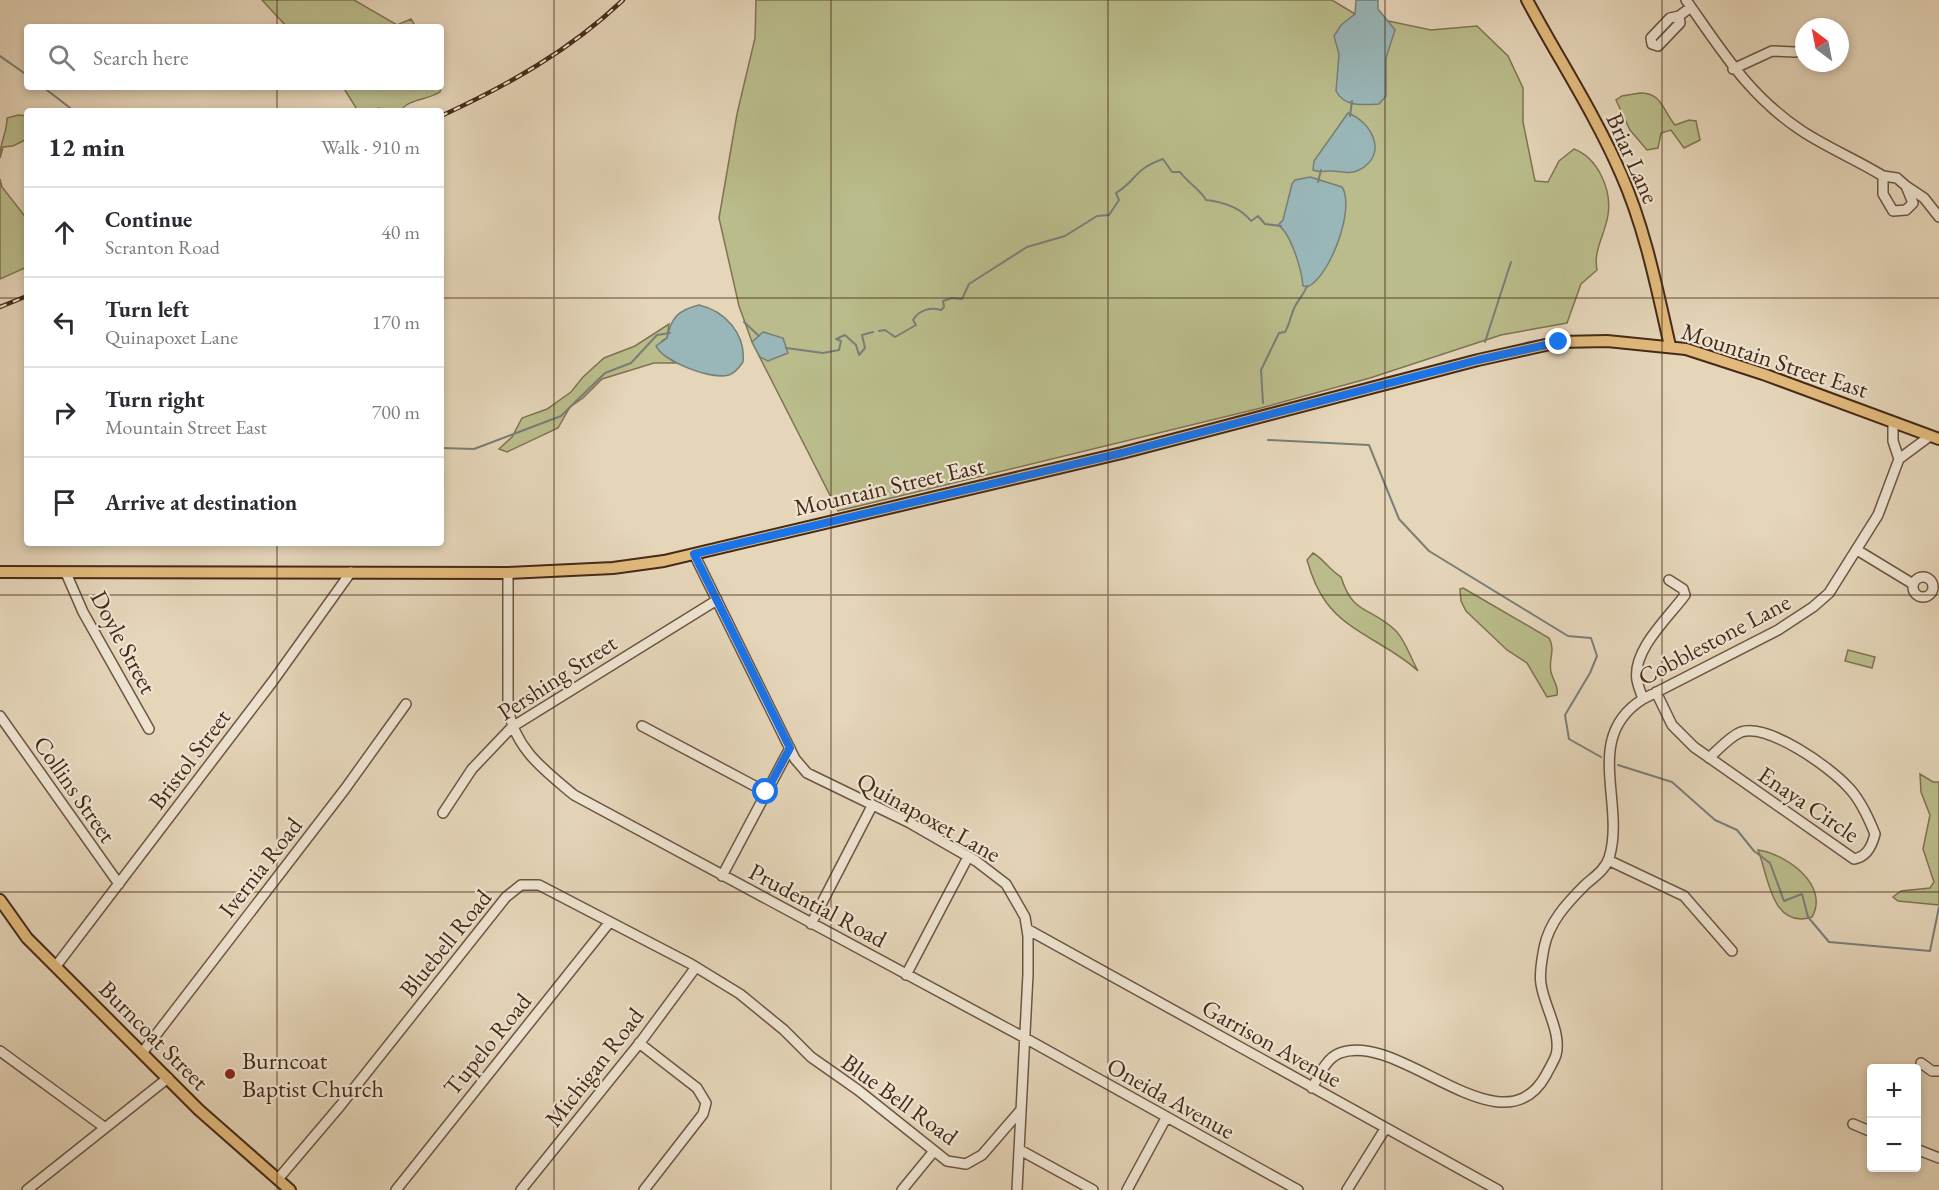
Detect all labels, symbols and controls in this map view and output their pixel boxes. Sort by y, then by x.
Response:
north arrow [1795,18,1849,72]
search box [24,24,444,90]
icon: search [45,41,78,74]
text: Search here [93,43,188,72]
street label: Briar Lane [1599,108,1667,208]
text: 12 min [48,130,125,164]
text: Walk · 910 m [321,134,420,160]
text: Continue [105,205,192,234]
icon: ahead [48,216,81,249]
text: 40 m [381,219,420,245]
text: Scranton Road [105,234,220,260]
text: Turn left [105,295,189,324]
icon: left [48,306,81,339]
text: 170 m [372,309,420,335]
street label: Mountain Street East [1678,315,1873,405]
text: Quinapoxet Lane [105,324,238,350]
route end [1545,328,1571,354]
text: Turn right [105,385,204,414]
icon: right [48,396,81,429]
text: 700 m [372,399,420,425]
text: Mountain Street East [105,414,267,440]
street label: Mountain Street East [791,449,988,523]
icon: arrive [48,486,81,519]
text: Arrive at destination [105,488,297,517]
street label: Doyle Street [84,585,164,699]
street label: Cobblestone Lane [1633,586,1795,692]
street label: Pershing Street [492,627,623,727]
street label: Bristol Street [141,702,237,815]
street label: Collins Street [27,729,123,849]
street label: Enaya Circle [1752,759,1866,849]
street label: Quinapoxet Lane [852,765,1006,869]
route start [752,778,778,804]
street label: Ivernia Road [211,810,309,923]
street label: Prudential Road [744,856,893,955]
street label: Bluebell Road [392,882,499,1003]
street label: Burncoat Street [93,974,216,1097]
street label: Tupelo Road [436,986,538,1102]
street label: Garrison Avenue [1197,992,1347,1094]
street label: Michigan Road [538,1000,651,1133]
place label: Burncoat Baptist Church [242,1045,384,1104]
street label: Blue Bell Road [836,1046,965,1152]
street label: Oneida Avenue [1102,1050,1240,1146]
map controls [1867,1064,1921,1172]
button: + [1867,1064,1921,1118]
marker: Burncoat Baptist Church [223,1067,237,1081]
button: − [1867,1118,1921,1172]

